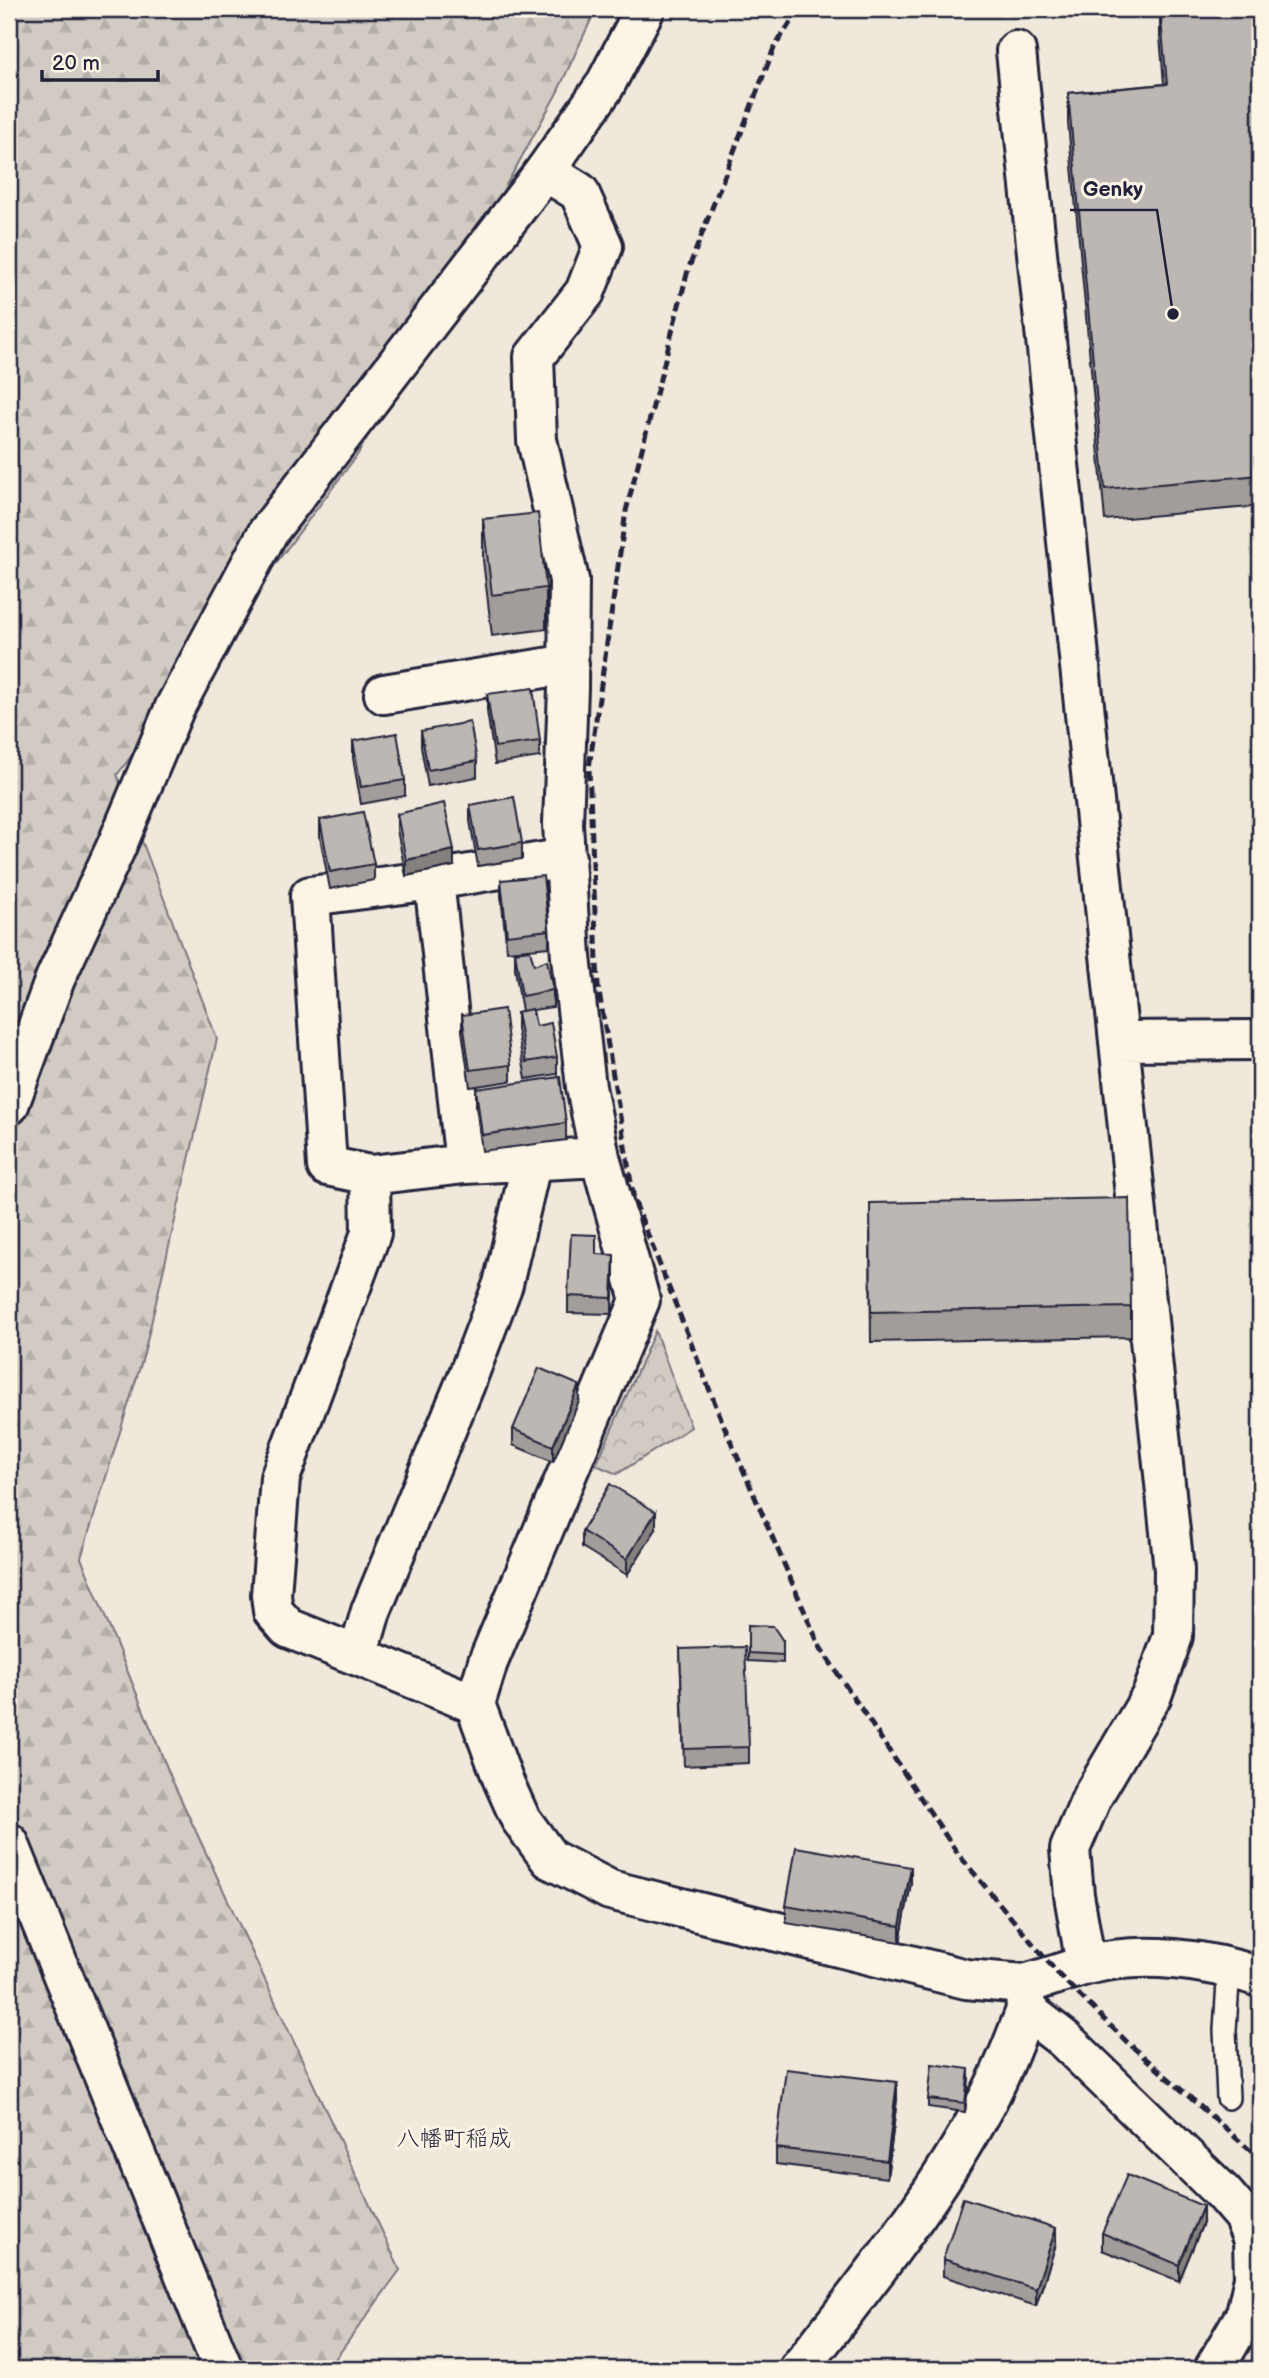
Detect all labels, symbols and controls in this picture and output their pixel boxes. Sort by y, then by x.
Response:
scale bar [42,38,158,82]
text: 20 m [52,51,100,76]
callout: Genky [1070,168,1157,210]
text: Genky [1083,177,1143,202]
district label: 八幡町稲成 [397,2125,512,2153]

